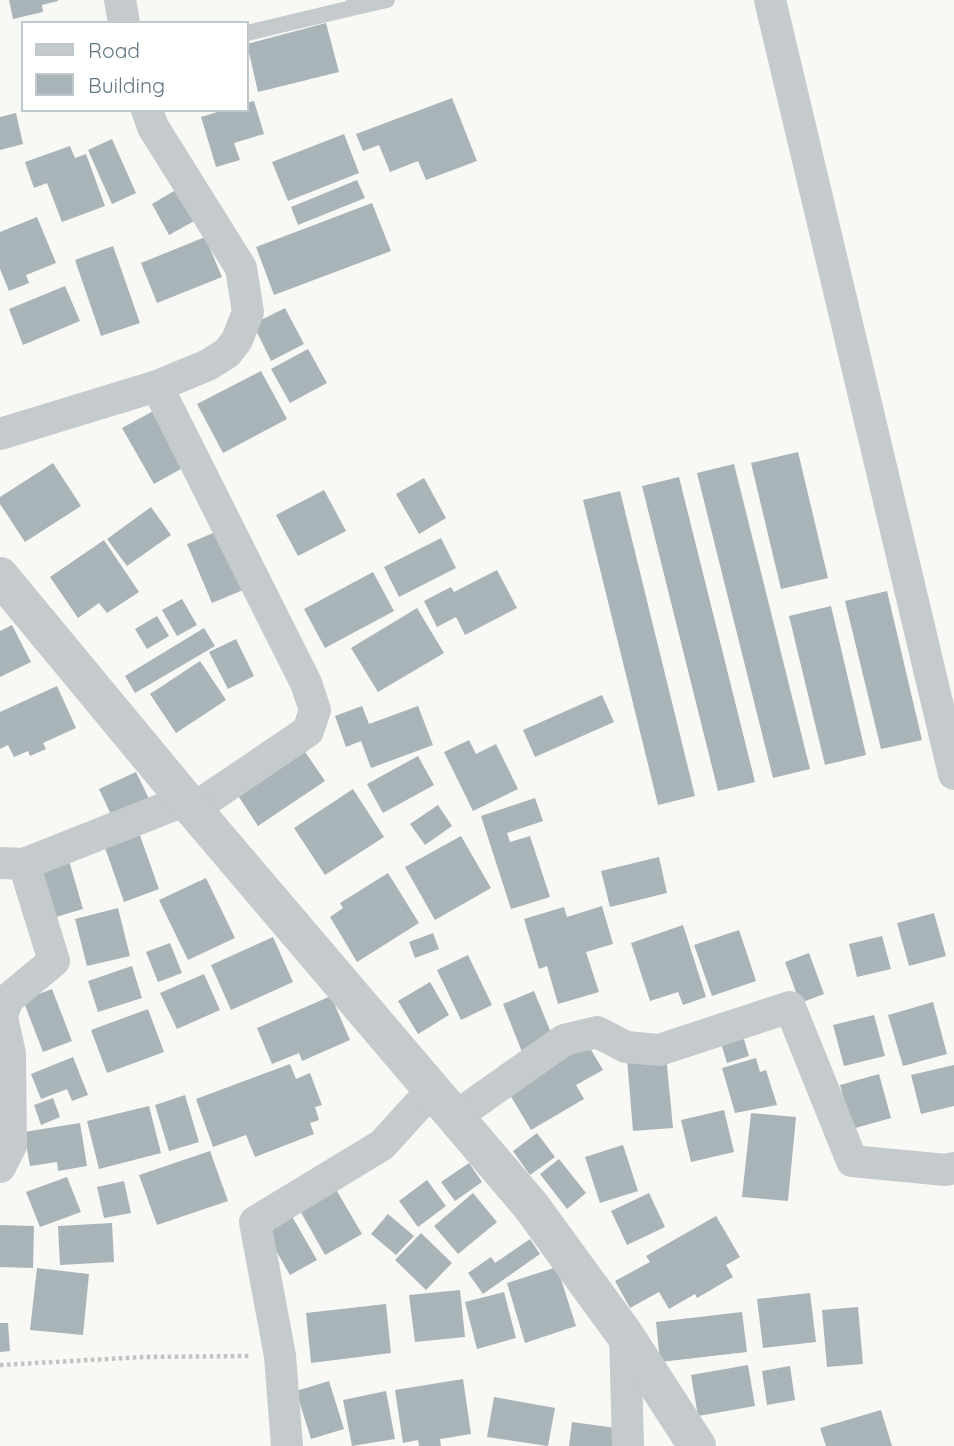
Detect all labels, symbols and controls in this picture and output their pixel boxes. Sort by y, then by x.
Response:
legend [21,21,248,112]
text: Road [88,37,140,63]
text: Building [88,72,165,98]

